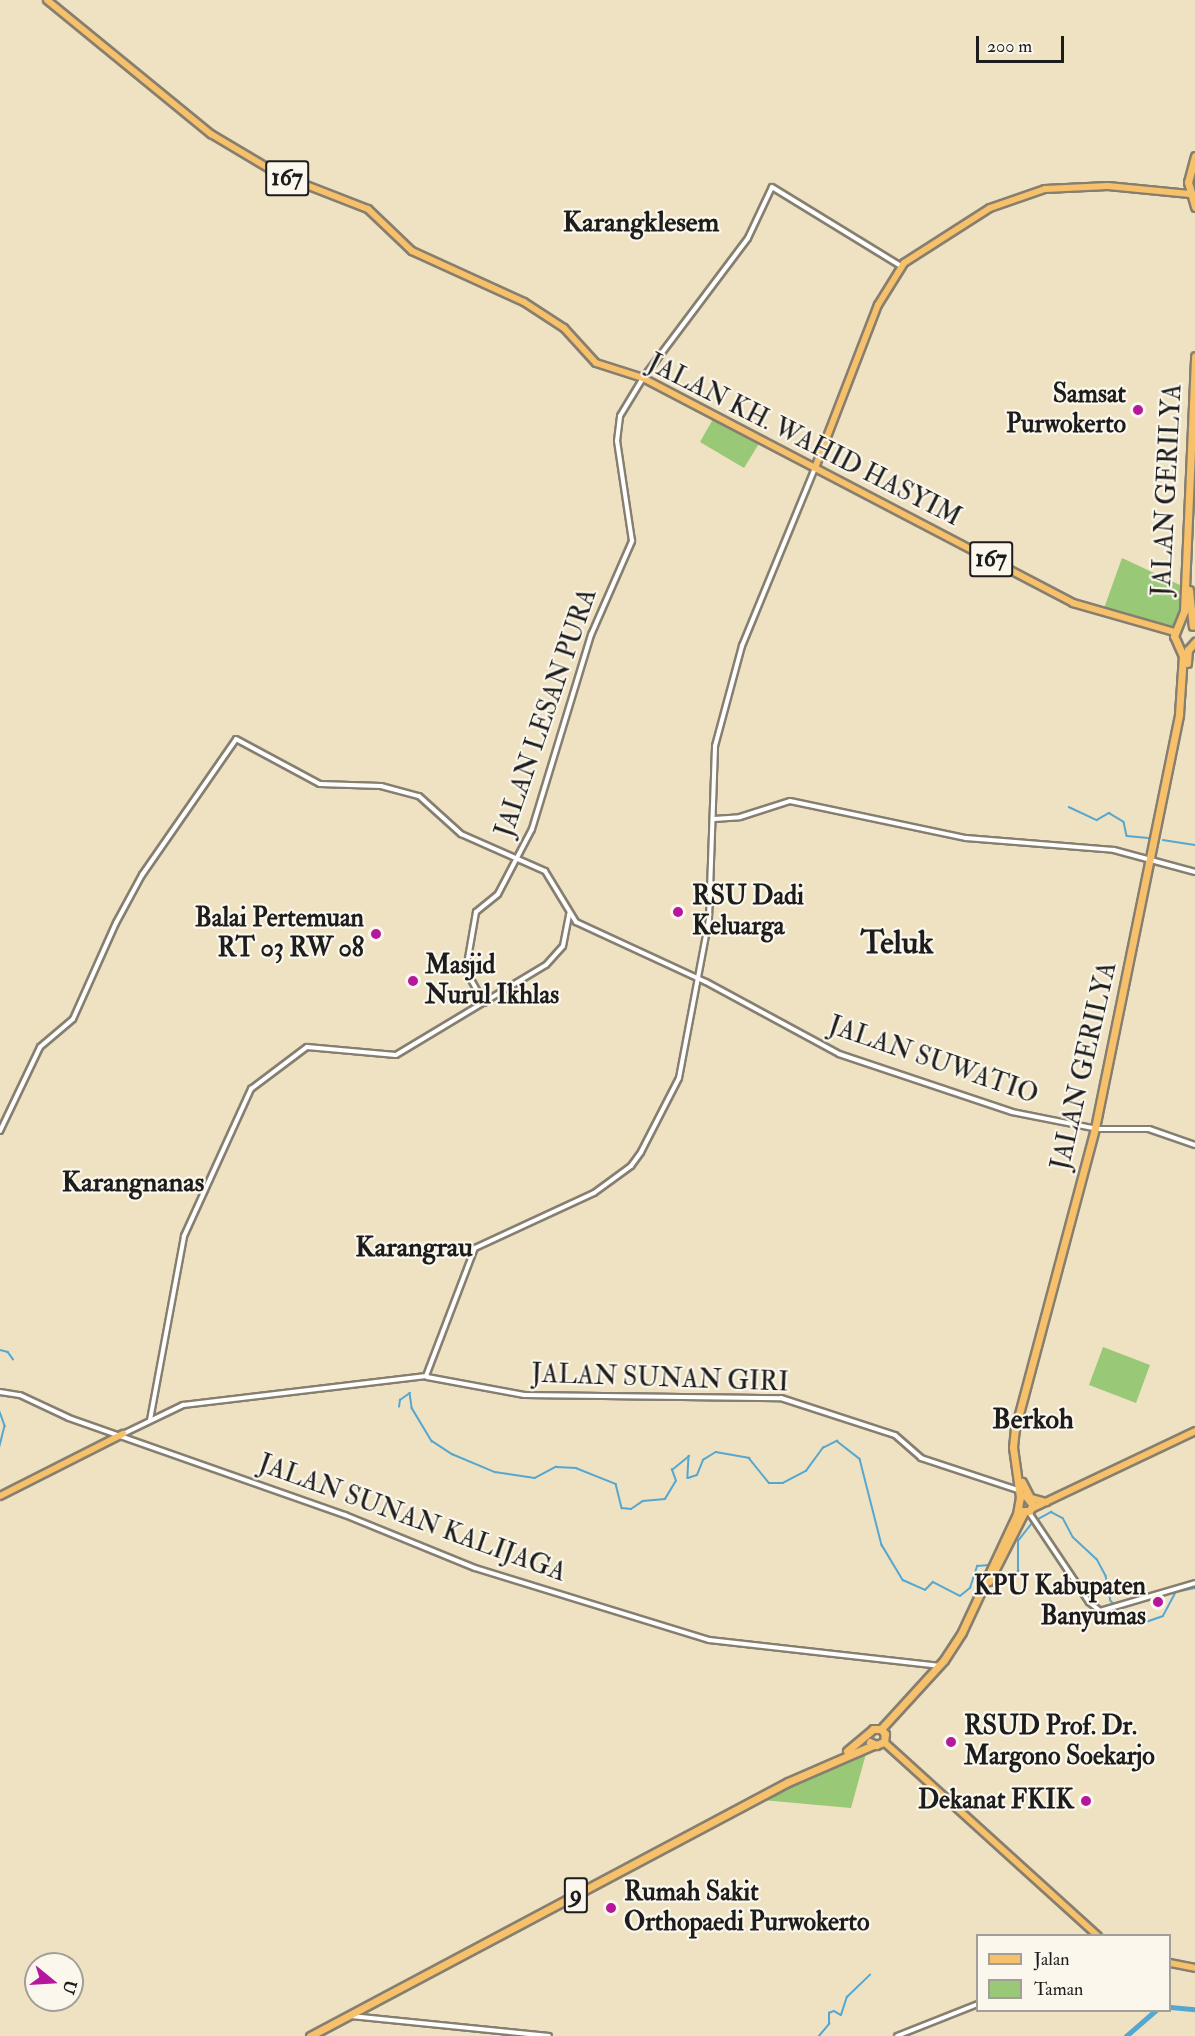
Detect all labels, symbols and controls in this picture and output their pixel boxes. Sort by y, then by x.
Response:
scale bar [979,24,1068,62]
text: 200 m [987,35,1032,58]
road number: 167 [264,157,310,199]
district label: Karangklesem [563,206,719,240]
street label: JALAN KH. WAHID HASYIM [642,348,966,534]
place label: Samsat Purwokerto [1006,379,1126,440]
street label: JALAN GERILYA [1147,383,1189,597]
marker: Samsat Purwokerto [1131,403,1145,417]
road number: 167 [968,538,1014,580]
street label: JALAN LESAN PURA [490,585,604,841]
place label: RSU Dadi Keluarga [692,881,804,942]
place label: Balai Pertemuan RT 03 RW 08 [195,903,364,964]
marker: RSU Dadi Keluarga [669,903,687,921]
district label: Teluk [860,924,934,962]
marker: Balai Pertemuan RT 03 RW 08 [369,927,383,941]
place label: Masjid Nurul Ikhlas [425,950,559,1012]
street label: JALAN GERILYA [1046,959,1124,1173]
marker: Masjid Nurul Ikhlas [406,974,420,988]
street label: JALAN SUWATIO [824,1011,1042,1111]
district label: Karangnanas [62,1166,204,1200]
district label: Karangrau [355,1231,473,1265]
street label: JALAN SUNAN GIRI [531,1359,789,1399]
district label: Berkoh [992,1403,1074,1437]
street label: JALAN SUNAN KALIJAGA [254,1449,570,1589]
place label: KPU Kabupaten Banyumas [974,1571,1146,1632]
marker: KPU Kabupaten Banyumas [1151,1595,1165,1609]
place label: RSUD Prof. Dr. Margono Soekarjo [964,1711,1155,1772]
marker: RSUD Prof. Dr. Margono Soekarjo [942,1733,960,1751]
place label: Dekanat FKIK [918,1785,1074,1817]
marker: Dekanat FKIK [1079,1794,1093,1808]
road number: 9 [562,1874,590,1916]
place label: Rumah Sakit Orthopaedi Purwokerto [624,1877,869,1938]
marker: Rumah Sakit Orthopaedi Purwokerto [602,1899,620,1917]
legend [976,1934,1171,2012]
text: Jalan [1034,1948,1070,1971]
north arrow [24,1952,84,2012]
text: U [58,1977,81,1996]
text: Taman [1034,1978,1083,2001]

